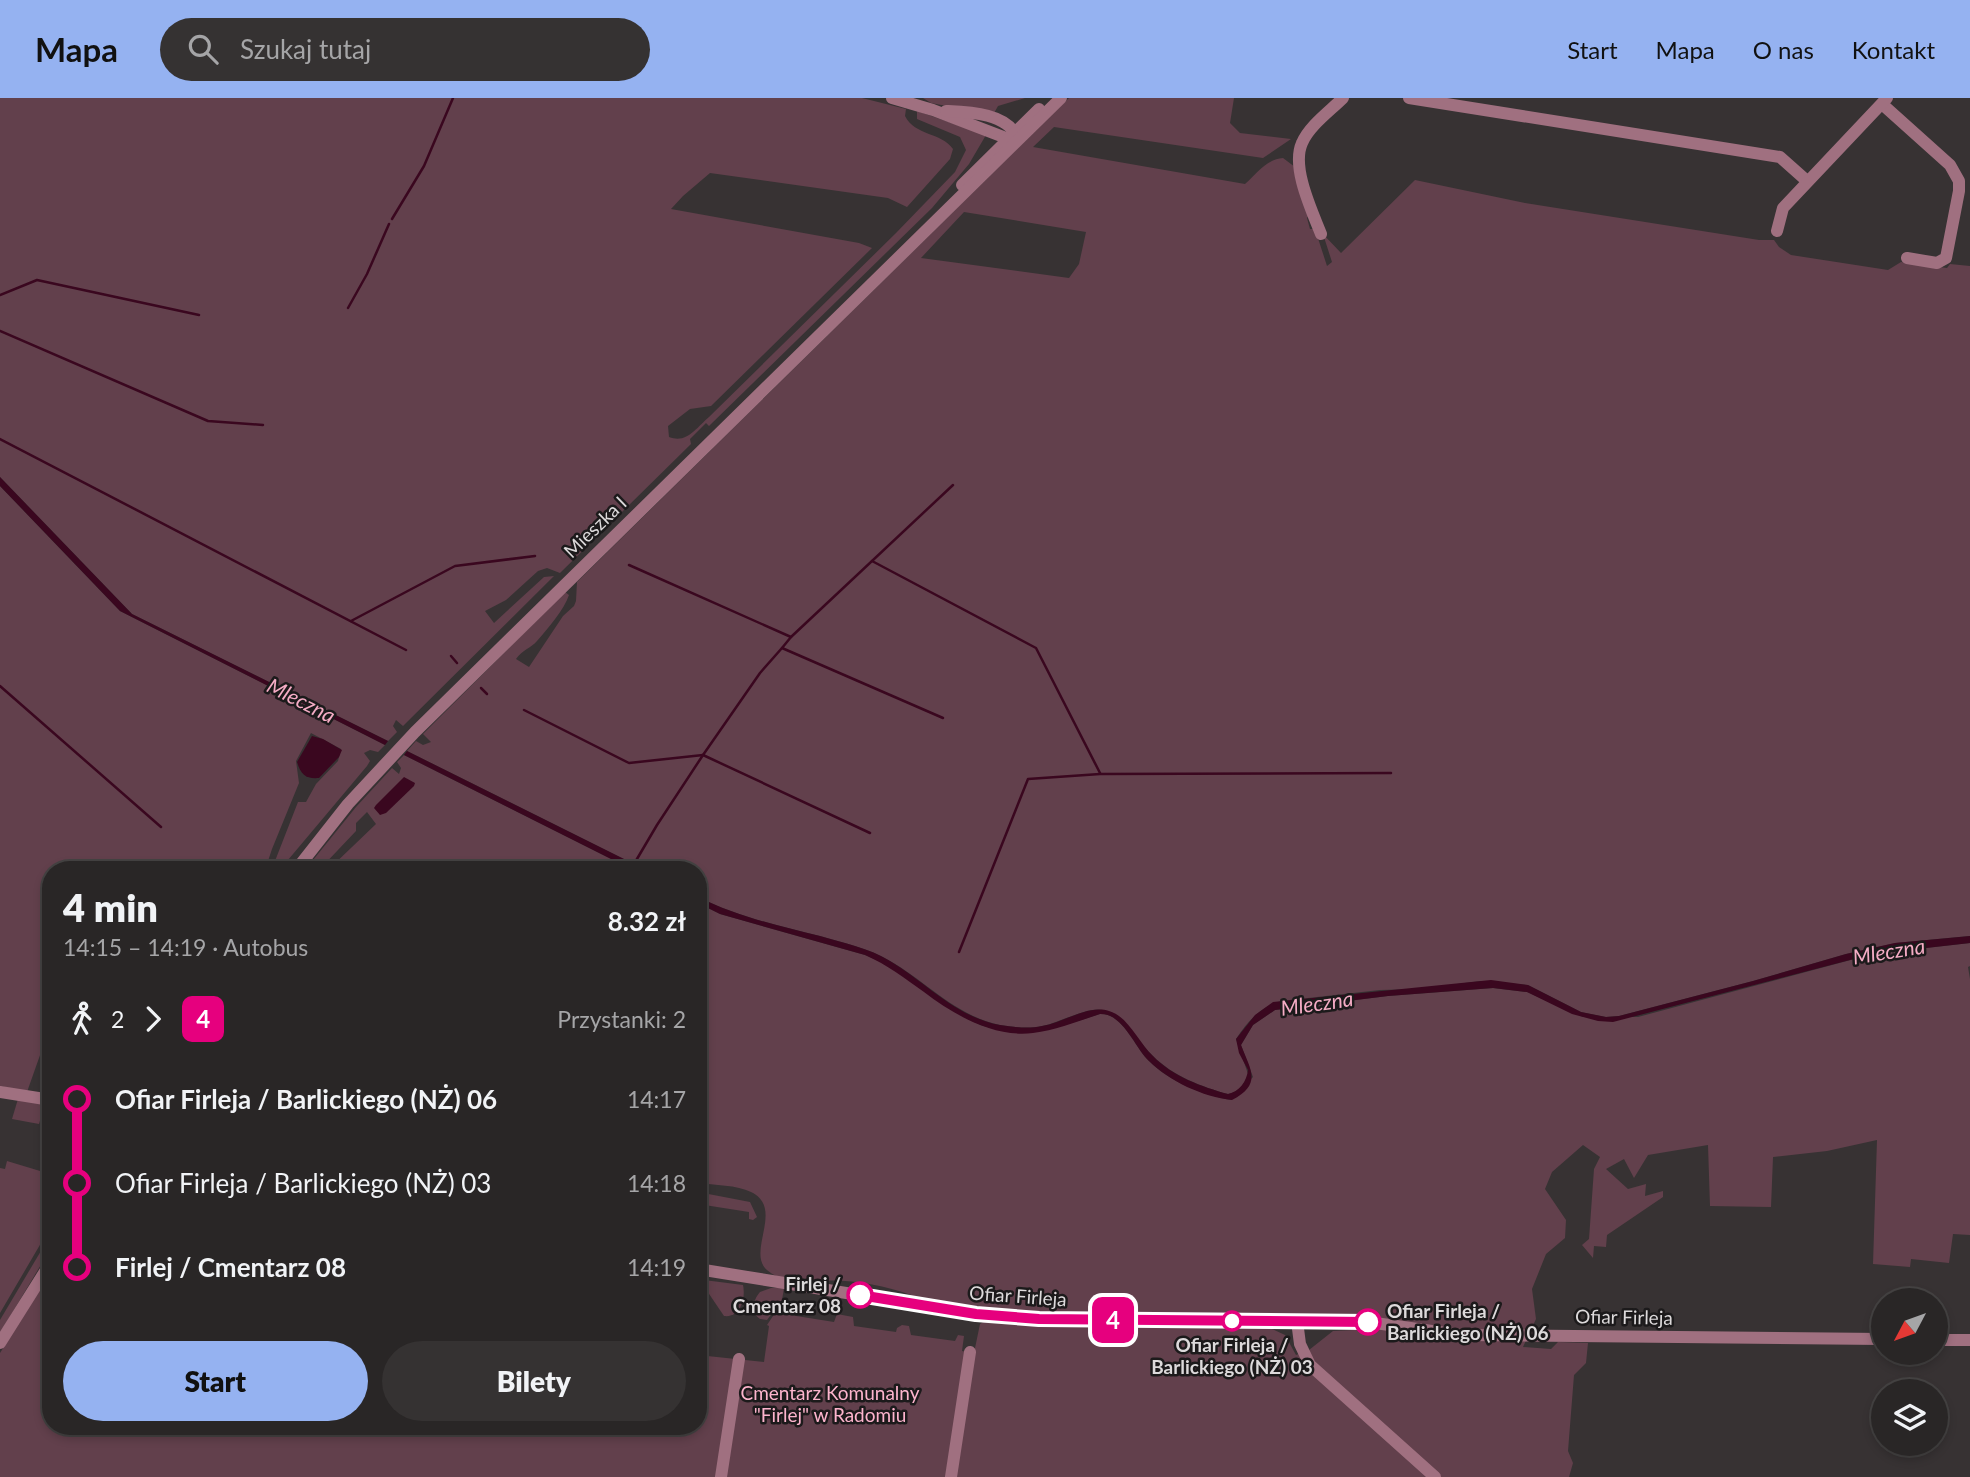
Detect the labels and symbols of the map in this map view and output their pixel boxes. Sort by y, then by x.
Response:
street label: Mieszka I [559,491,631,562]
water label: Mleczna [263,672,340,727]
water label: Mleczna [1851,932,1927,969]
water label: Mleczna [1279,985,1355,1020]
place label: Firlej / Cmentarz 08 [733,1272,841,1317]
street label: Ofiar Firleja [969,1281,1067,1310]
marker: Firlej / Cmentarz 08 [847,1282,873,1308]
north arrow [1871,1288,1948,1365]
line badge: 4 [1090,1297,1136,1343]
place label: Ofiar Firleja / Barlickiego (NŻ) 06 [1387,1299,1549,1344]
street label: Ofiar Firleja [1575,1304,1673,1329]
marker: Ofiar Firleja / Barlickiego (NŻ) 06 [1355,1309,1381,1335]
marker: Ofiar Firleja / Barlickiego (NŻ) 03 [1222,1311,1242,1331]
place label: Ofiar Firleja / Barlickiego (NŻ) 03 [1151,1333,1313,1378]
park label: Cmentarz Komunalny "Firlej" w Radomiu [741,1381,920,1426]

